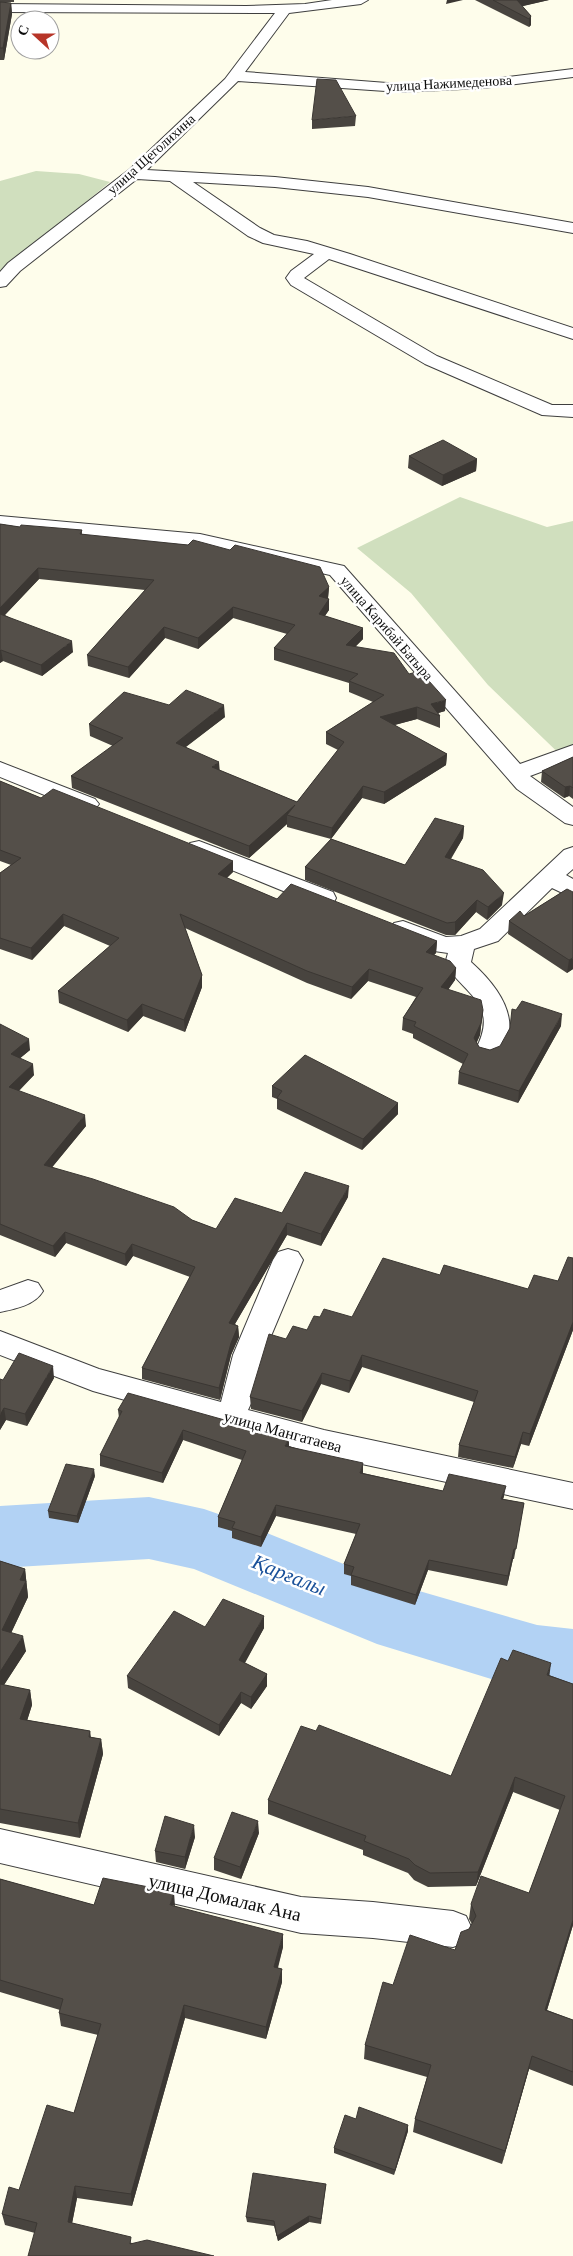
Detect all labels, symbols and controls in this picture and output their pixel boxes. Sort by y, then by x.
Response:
north arrow [10,10,60,60]
text: С [14,23,32,38]
street label: улица Нажимеденова [386,72,513,94]
street label: улица Щеголихина [104,110,199,198]
street label: улица Карибай Батыра [337,573,437,684]
street label: улица Мангатаева [222,1408,344,1456]
water label: Қарғалы [248,1549,329,1601]
street label: улица Домалак Ана [146,1870,304,1925]

